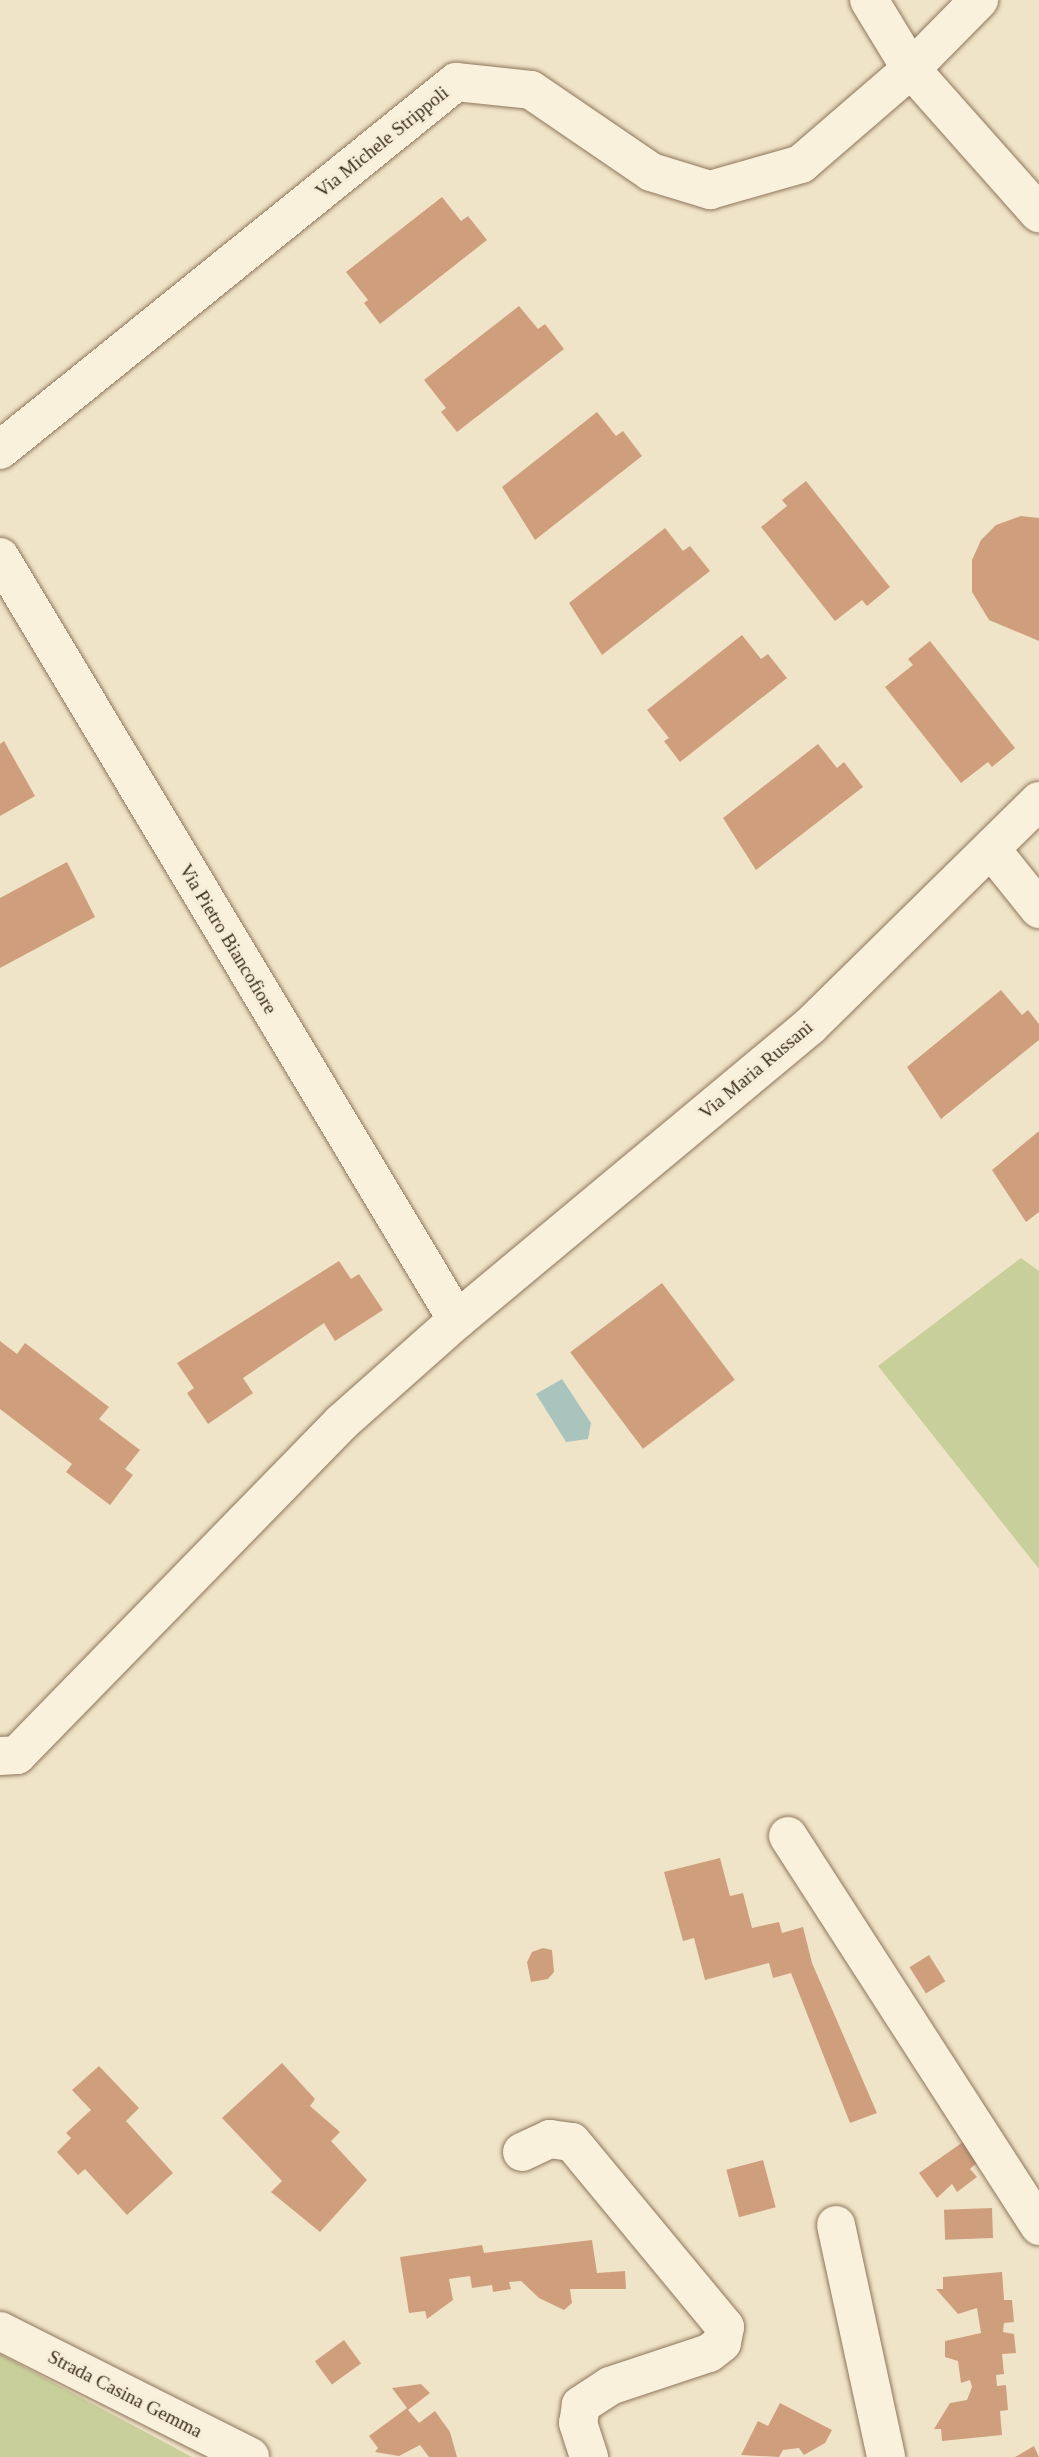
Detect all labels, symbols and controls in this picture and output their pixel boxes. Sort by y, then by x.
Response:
street label: Via Michele Strippoli [311,81,453,203]
street label: Via Pietro Biancofiore [174,860,282,1018]
street label: Via Maria Russani [695,1016,817,1124]
street label: Strada Casina Gemma [44,2345,206,2443]

